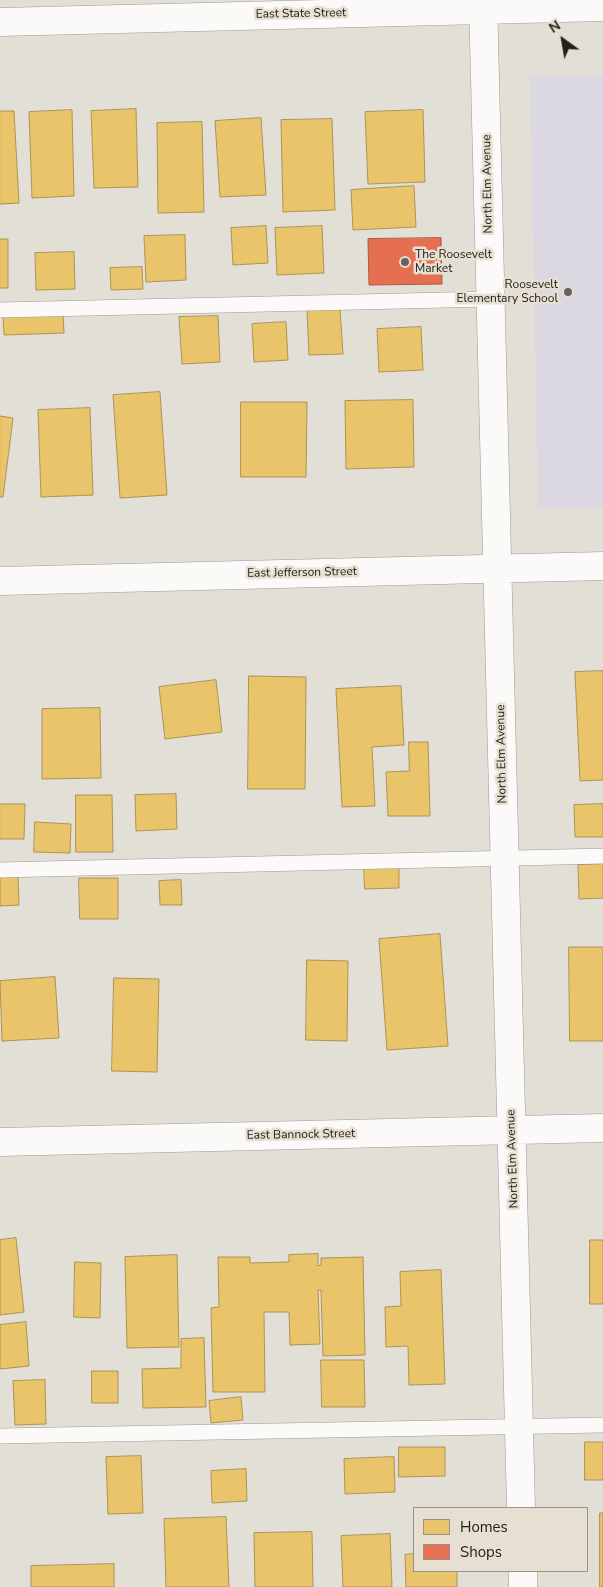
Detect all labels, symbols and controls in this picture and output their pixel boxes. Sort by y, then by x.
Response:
street label: East State Street [256,6,346,22]
north arrow [538,15,588,65]
text: N [545,16,564,38]
street label: North Elm Avenue [480,134,496,234]
place label: The Roosevelt Market [415,248,492,276]
marker: The Roosevelt Market [399,256,411,268]
place label: Roosevelt Elementary School [457,278,558,306]
marker: Roosevelt Elementary School [562,286,574,298]
street label: East Jefferson Street [247,565,357,581]
street label: North Elm Avenue [494,704,510,804]
street label: North Elm Avenue [504,1109,522,1209]
street label: East Bannock Street [247,1127,355,1143]
legend [413,1507,588,1572]
text: Homes [460,1517,508,1537]
text: Shops [460,1542,502,1562]

